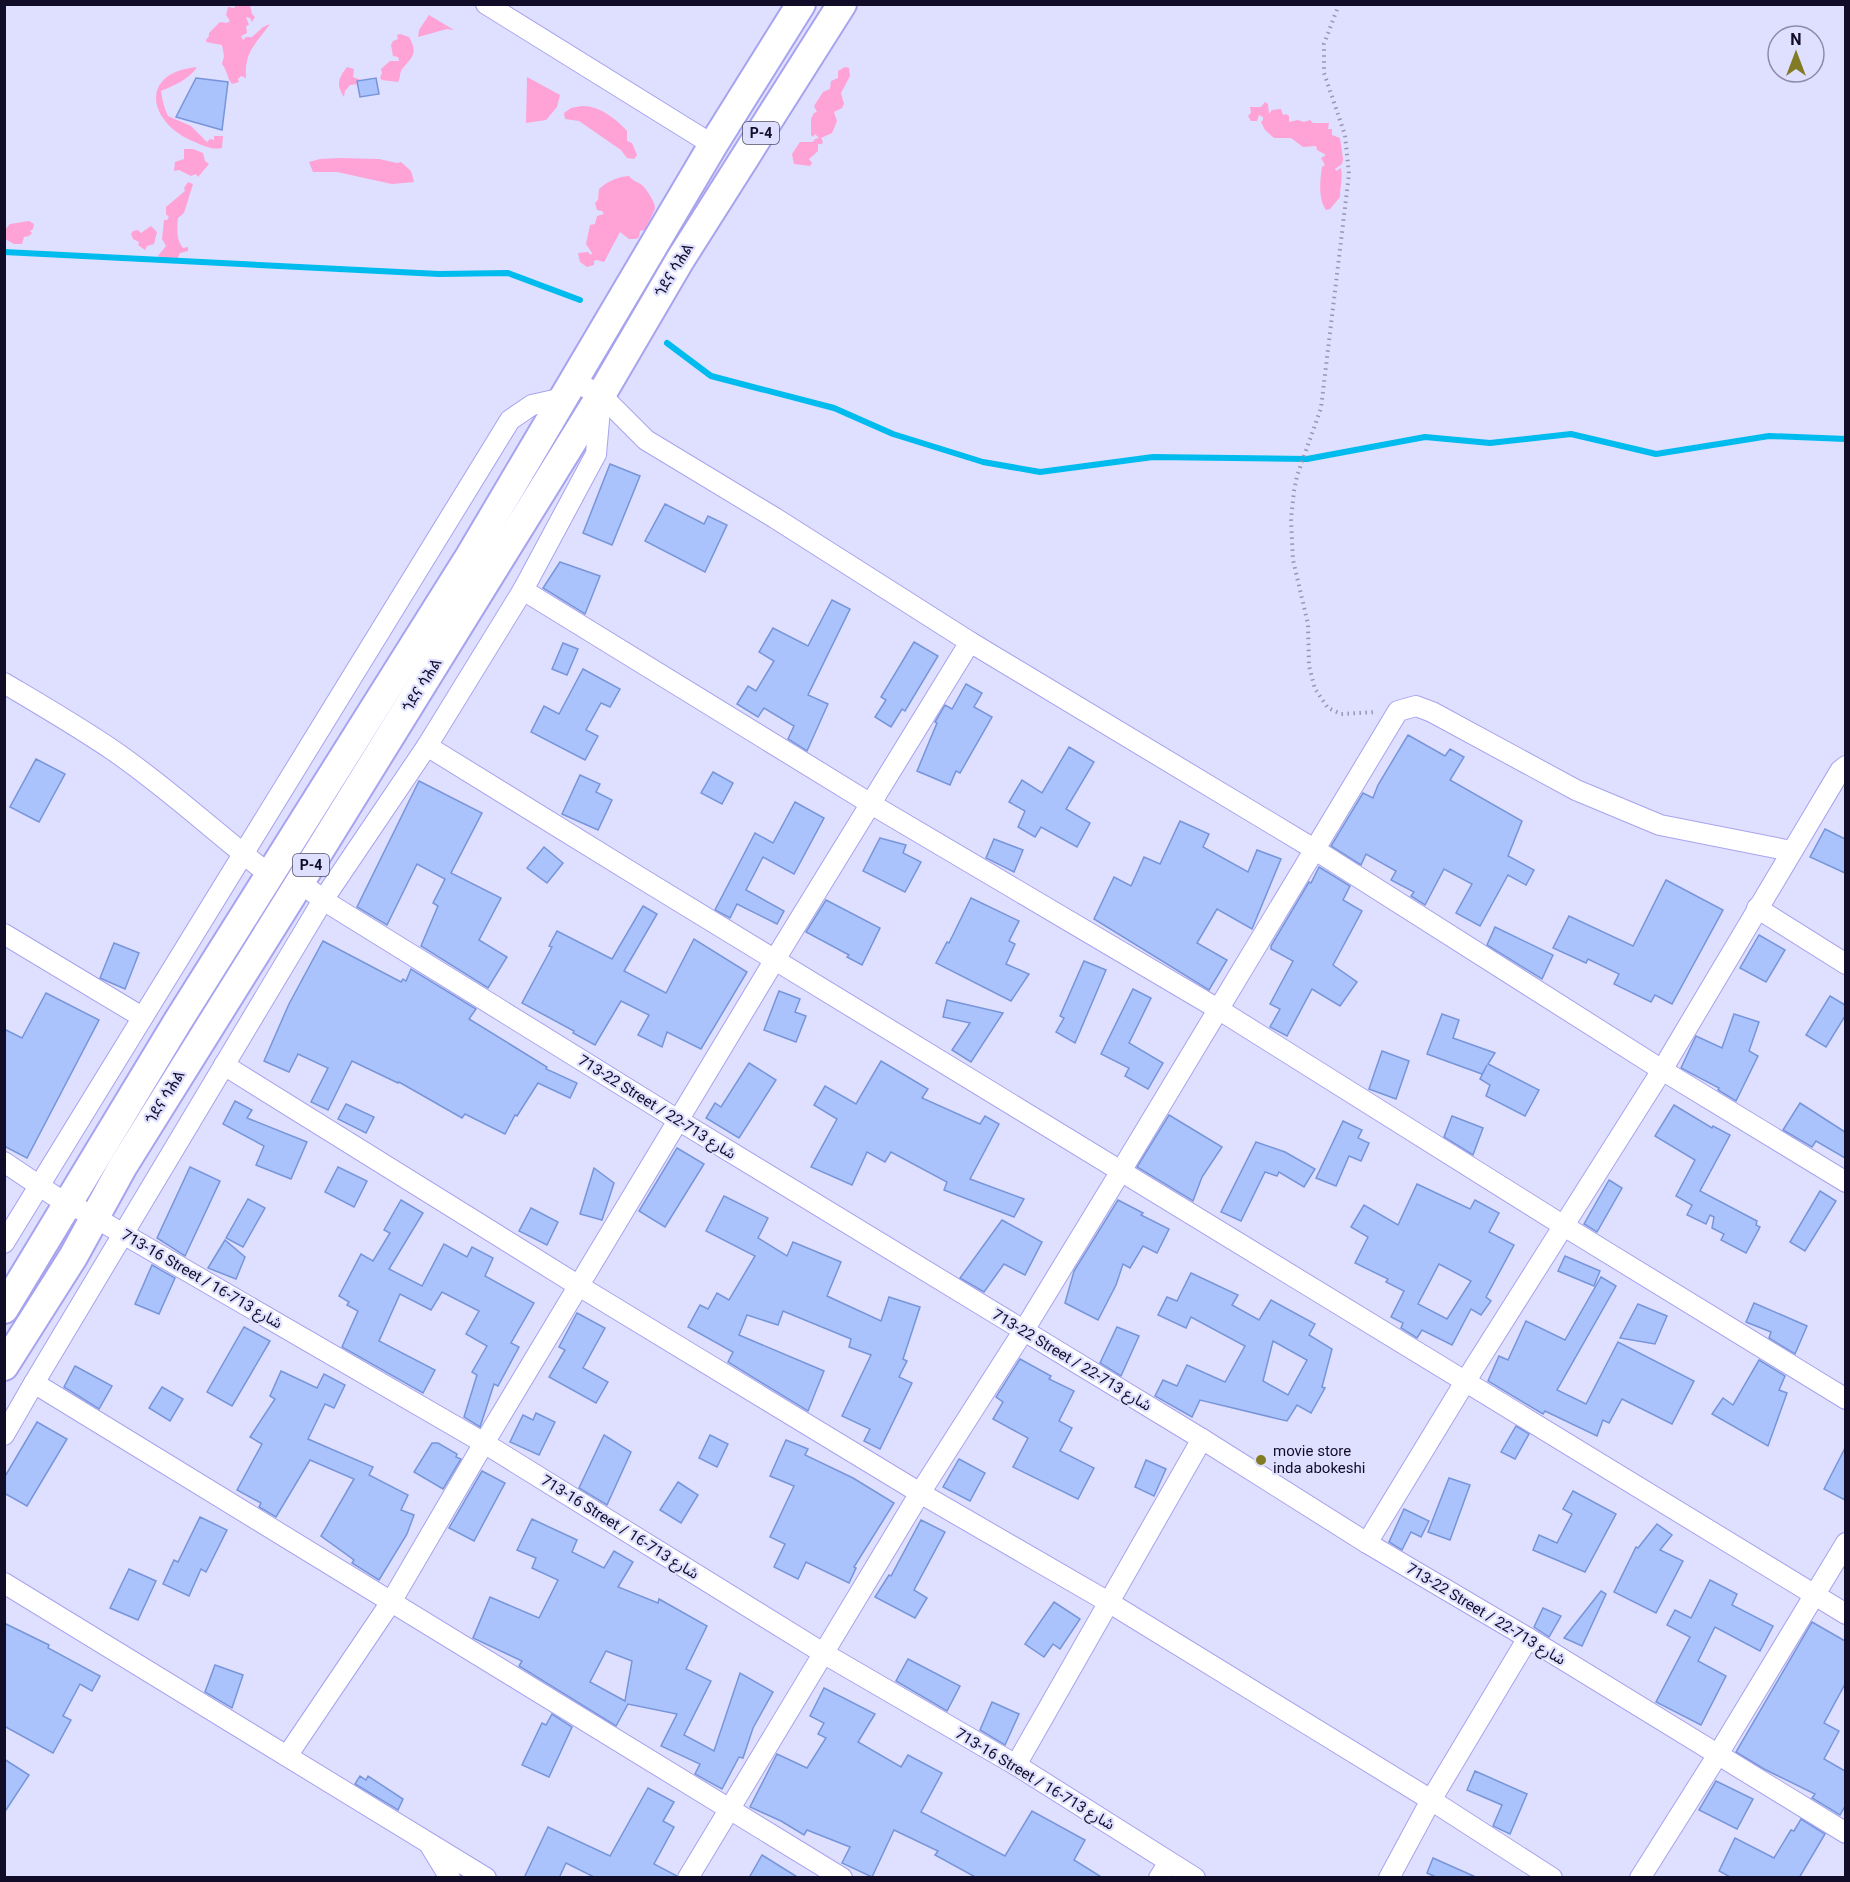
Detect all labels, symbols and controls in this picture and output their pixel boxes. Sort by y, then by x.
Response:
north arrow [1766,24,1826,84]
text: N [1790,30,1802,49]
road number: P-4 [743,122,779,144]
street label: ጎደና ሳሕል [651,240,697,300]
street label: ጎደና ሳሕል [399,655,445,715]
road number: P-4 [293,854,329,876]
street label: 713-22 Street / شارع 713-22 [573,1051,739,1166]
street label: ጎደና ሳሕል [142,1067,188,1127]
street label: 713-16 Street / شارع 713-16 [117,1226,286,1335]
street label: 713-22 Street / شارع 713-22 [988,1305,1155,1417]
place label: movie store inda abokeshi [1273,1442,1365,1477]
marker: movie store inda abokeshi [1254,1453,1268,1467]
street label: 713-16 Street / شارع 713-16 [536,1471,702,1586]
street label: 713-22 Street / شارع 713-22 [1402,1559,1569,1671]
street label: 713-16 Street / شارع 713-16 [951,1724,1118,1836]

